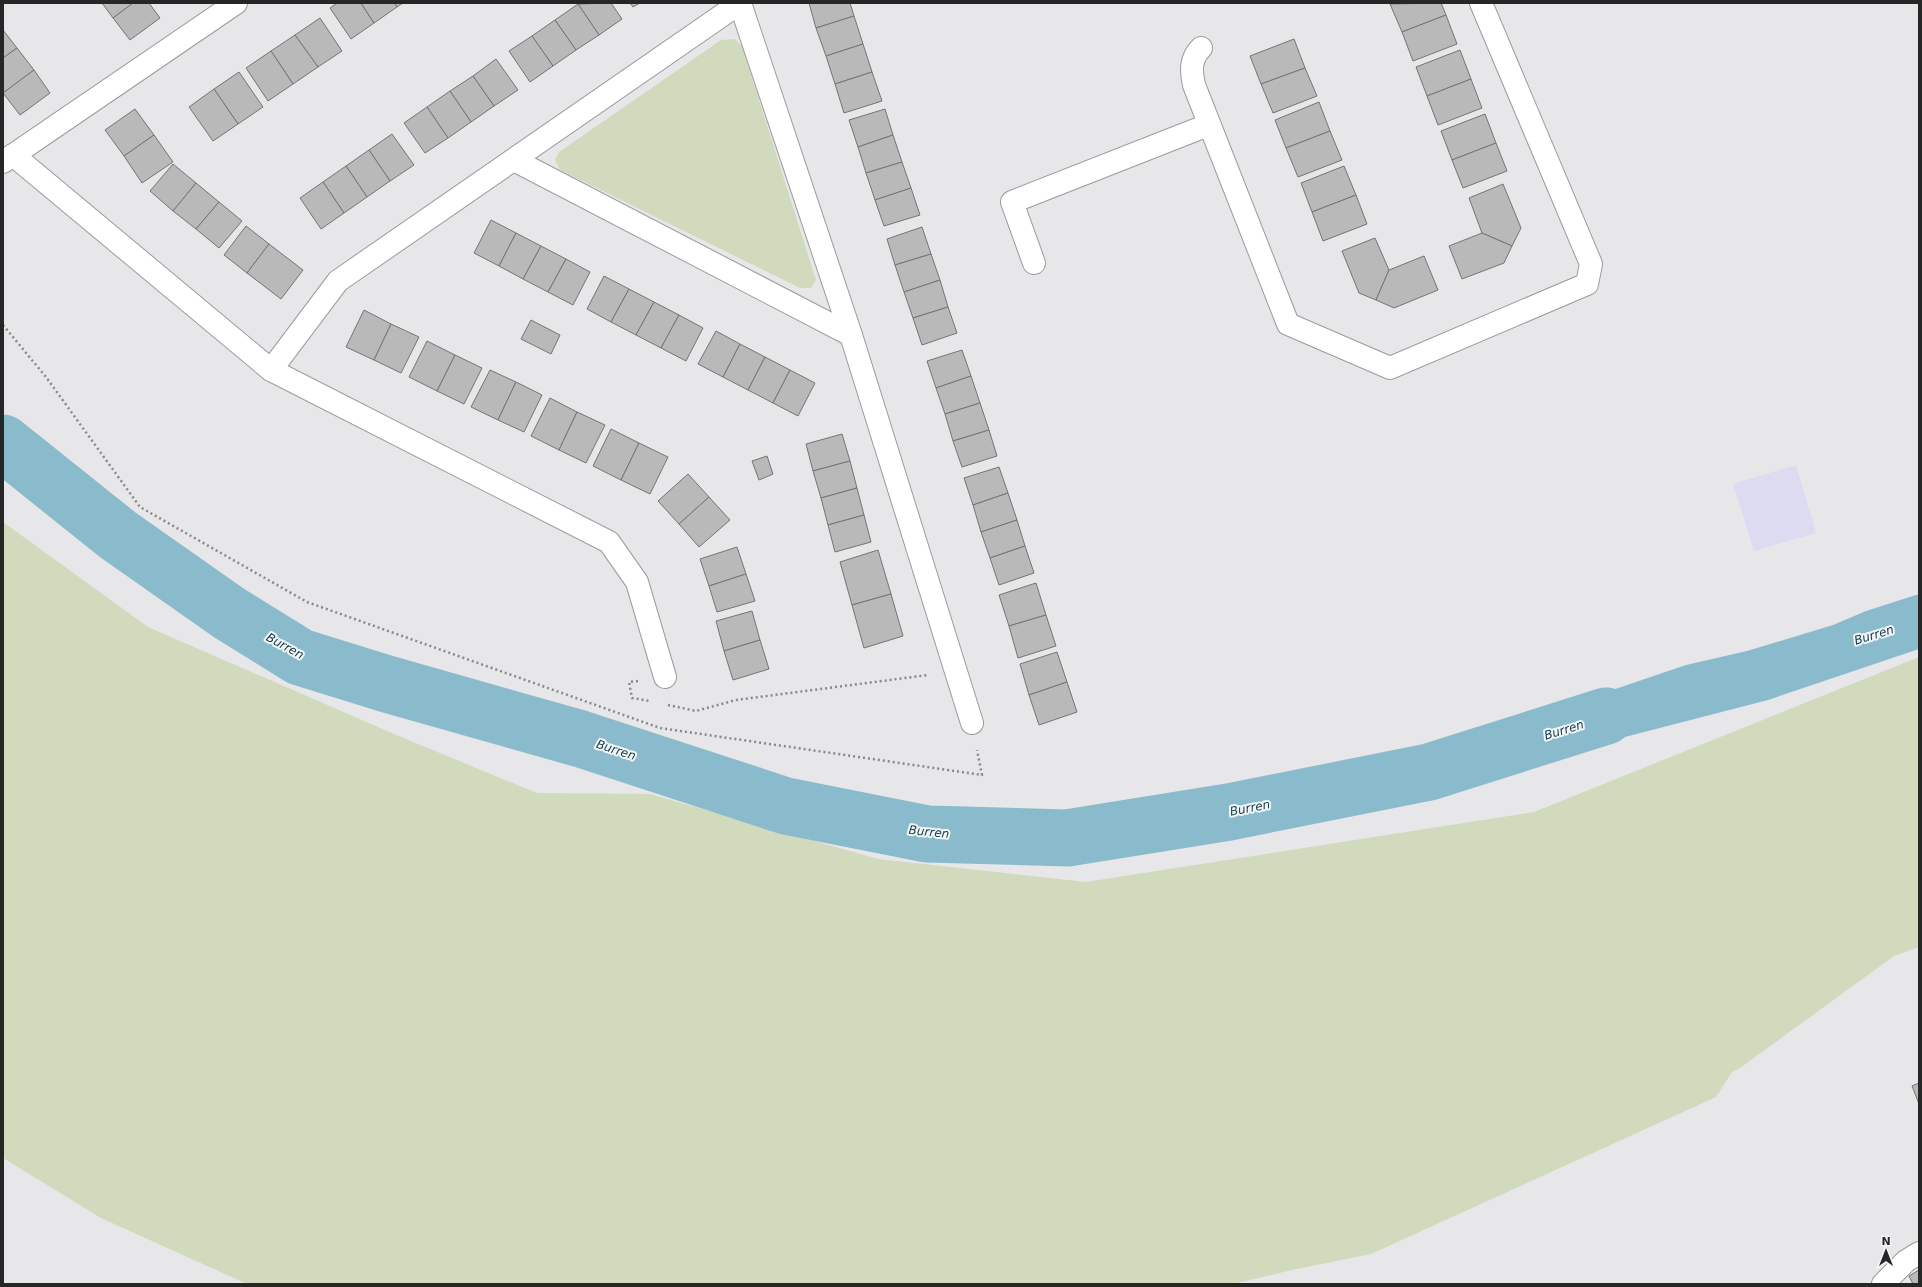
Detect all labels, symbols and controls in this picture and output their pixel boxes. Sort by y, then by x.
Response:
water label: Burren [1852,622,1896,648]
water label: Burren [264,630,306,662]
water label: Burren [1542,717,1586,743]
water label: Burren [594,737,638,763]
water label: Burren [1229,797,1271,819]
water label: Burren [908,823,950,841]
north arrow [1866,1231,1906,1271]
text: N [1881,1235,1891,1248]

